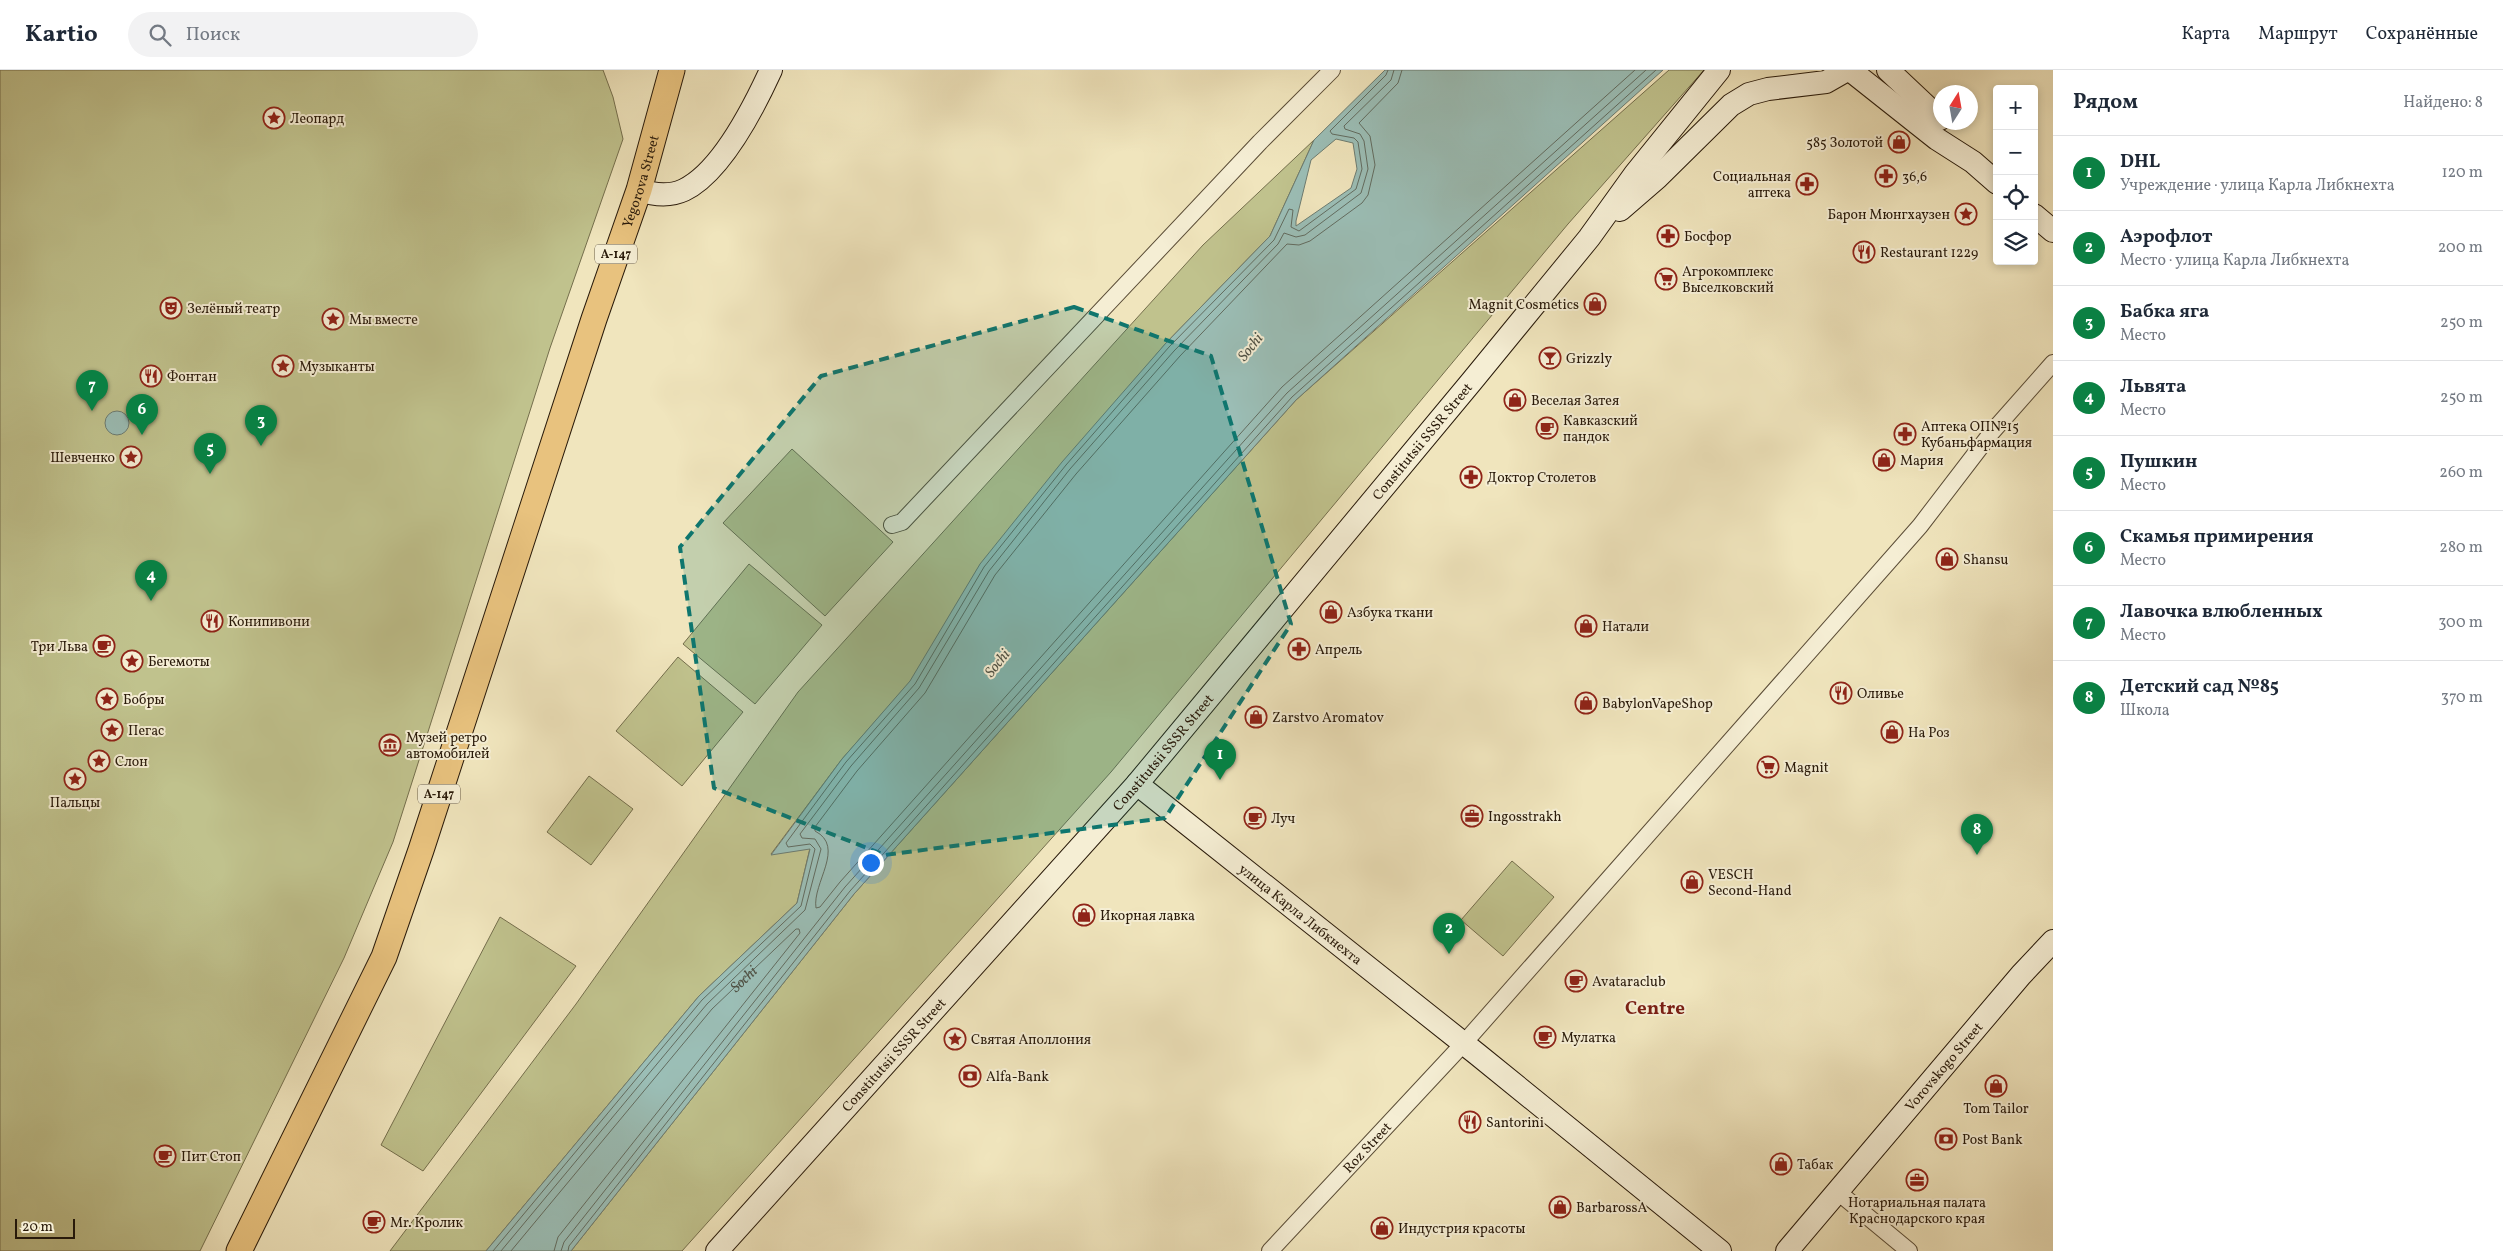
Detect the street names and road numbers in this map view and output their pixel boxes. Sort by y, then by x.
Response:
street label: Yegorova Street [619,133,665,231]
road number: А-147 [595,244,637,263]
street label: Constitutsii SSSR Street [1369,379,1478,505]
street label: Constitutsii SSSR Street [1109,691,1219,816]
road number: А-147 [418,784,460,804]
street label: улица Карла Либкнехта [1234,860,1365,970]
street label: Constitutsii SSSR Street [838,994,951,1117]
street label: Vorovskogo Street [1901,1019,1988,1116]
street label: Roz Street [1339,1118,1397,1178]

